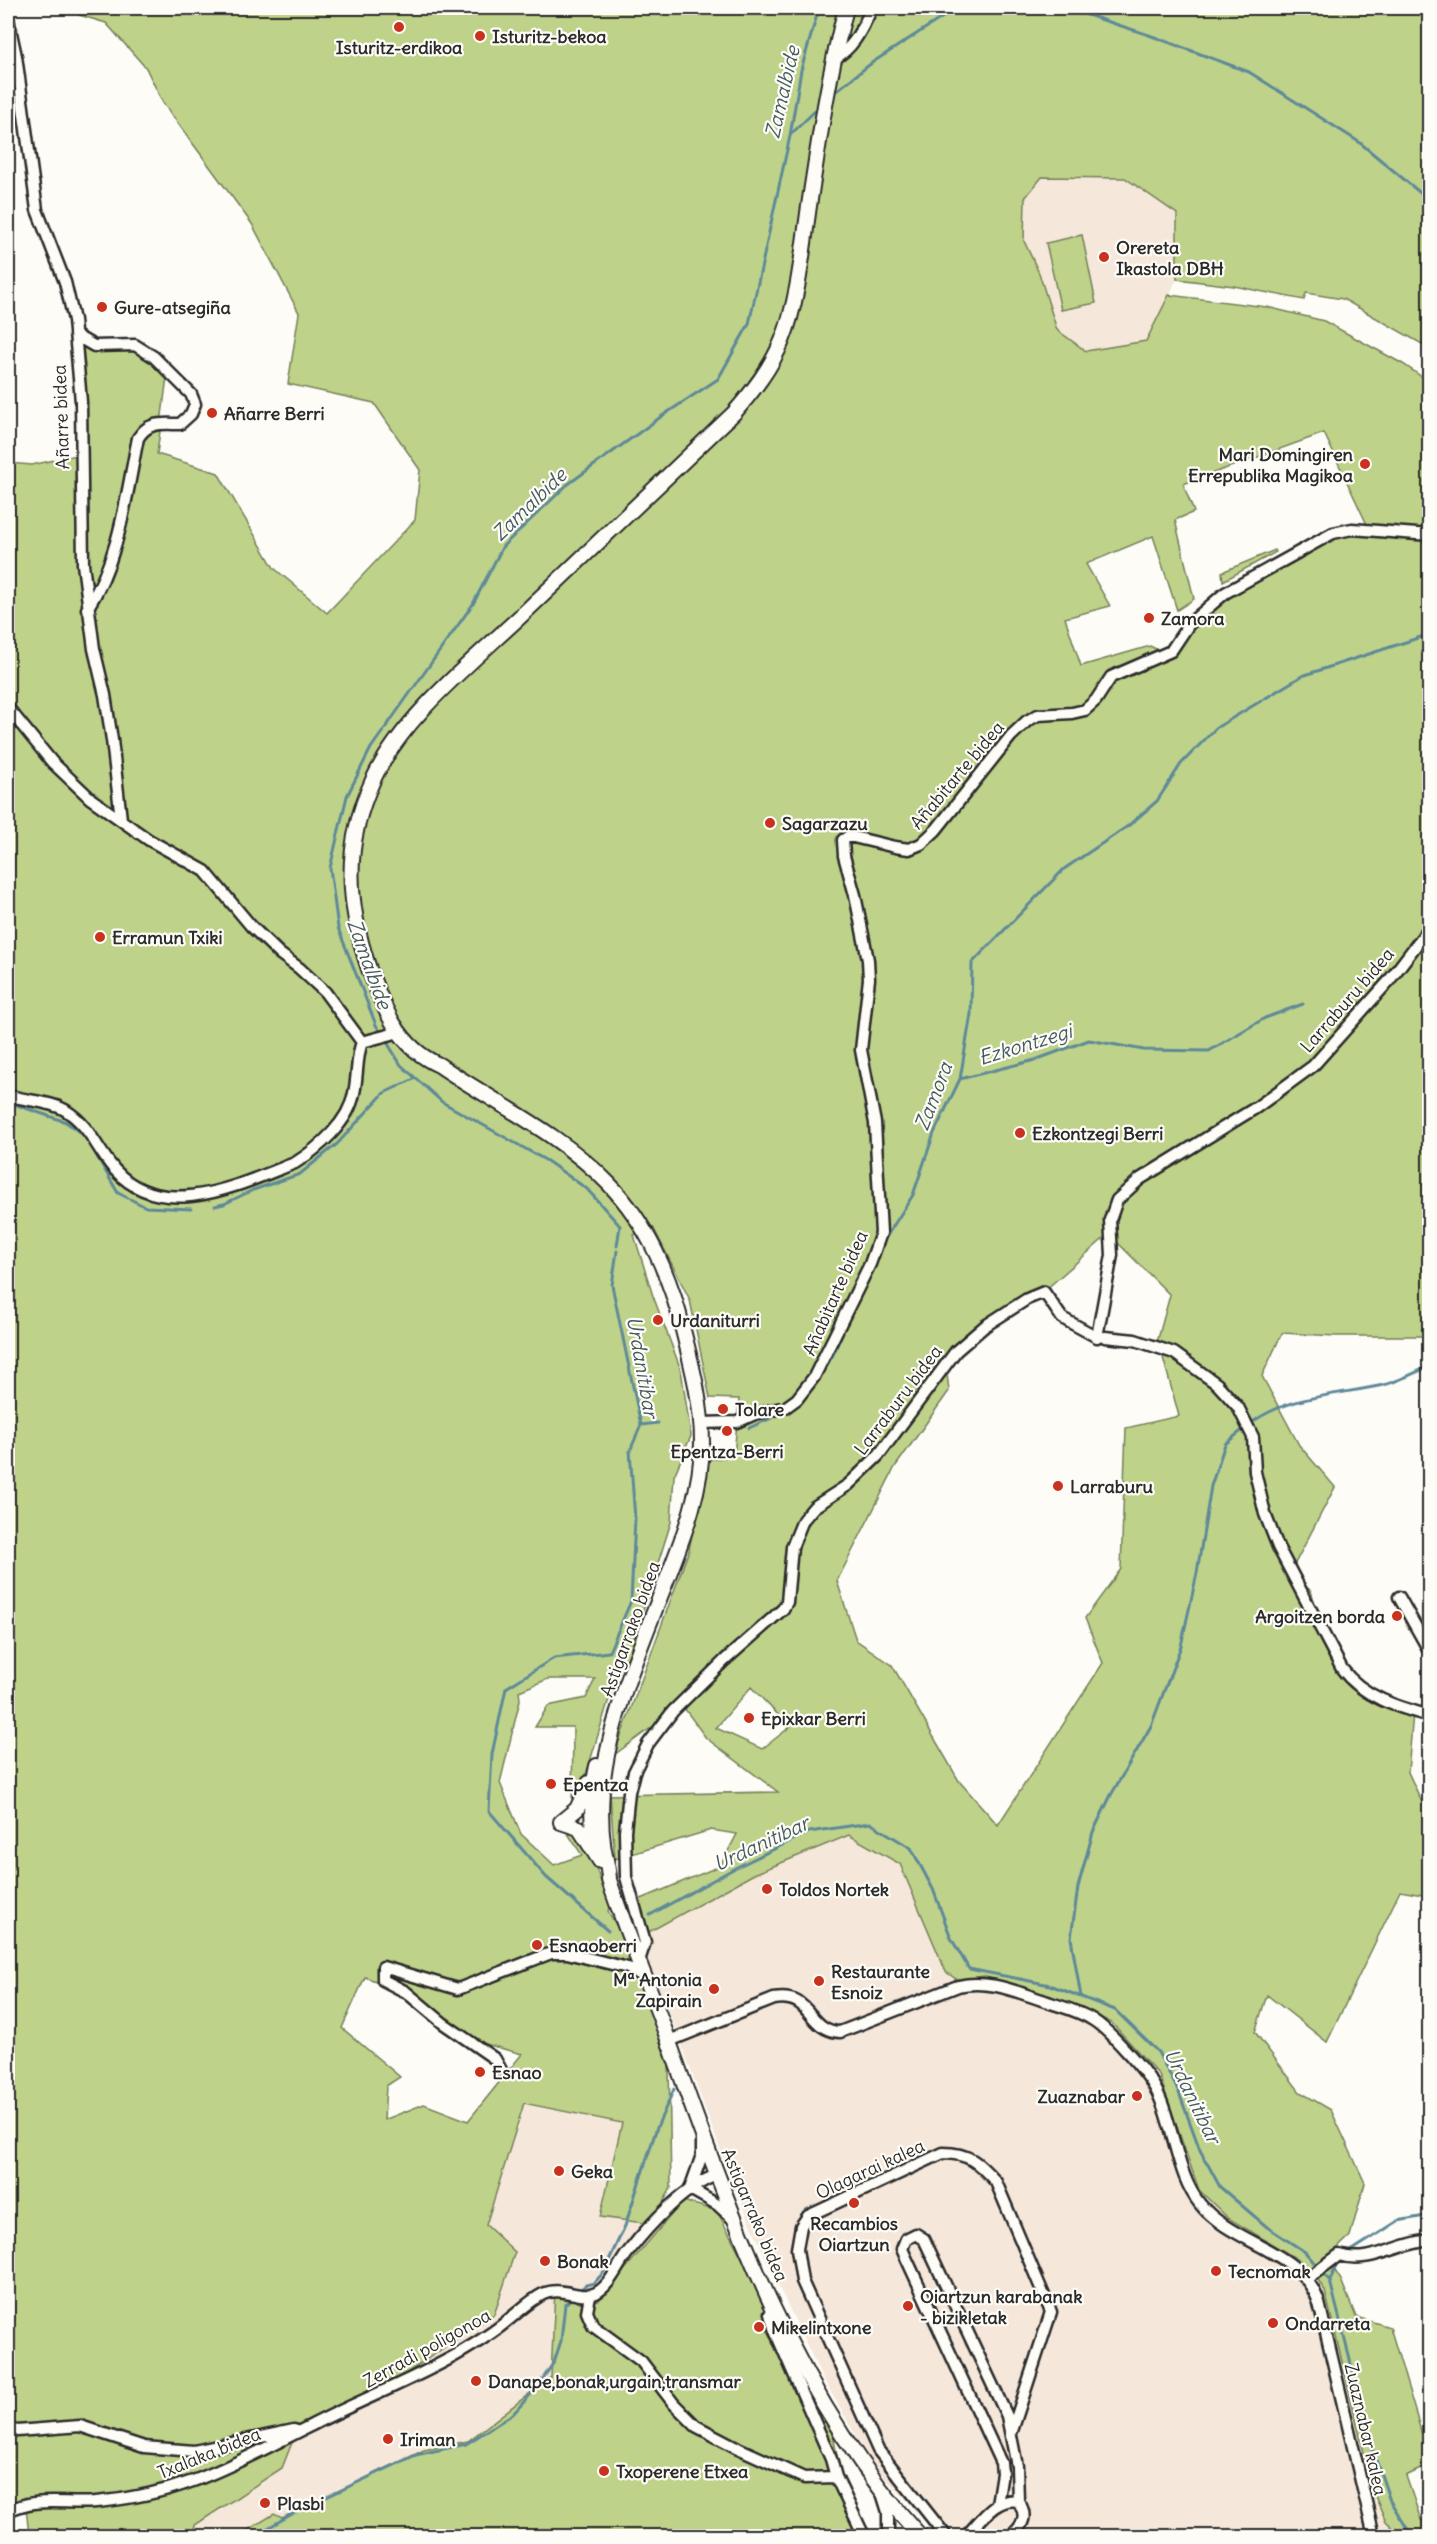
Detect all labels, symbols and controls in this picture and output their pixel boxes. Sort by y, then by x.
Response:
marker: Isturitz-erdikoa [392,20,406,34]
place label: Isturitz-bekoa [492,25,607,48]
marker: Isturitz-bekoa [473,29,487,43]
place label: Isturitz-erdikoa [336,36,462,59]
water label: Zamalbide [759,42,805,141]
place label: Orereta Ikastola DBH [1116,236,1224,280]
marker: Orereta Ikastola DBH [1097,250,1111,264]
place label: Gure-atsegiña [114,296,231,319]
marker: Gure-atsegiña [95,300,109,314]
street label: Añarre bidea [48,364,74,470]
place label: Añarre Berri [224,402,325,425]
marker: Añarre Berri [205,406,219,420]
place label: Mari Domingiren Errepublika Magikoa [1188,443,1354,487]
marker: Mari Domingiren Errepublika Magikoa [1358,457,1372,471]
water label: Zamalbide [487,462,572,546]
place label: Zamora [1161,607,1225,630]
marker: Zamora [1142,611,1156,625]
street label: Añabitarte bidea [905,716,1009,834]
place label: Sagarzazu [782,812,868,835]
marker: Sagarzazu [763,816,777,830]
water label: Zamalbide [342,916,398,1014]
place label: Erramun Txiki [112,926,222,949]
marker: Erramun Txiki [93,930,107,944]
street label: Larraburu bidea [1295,943,1399,1057]
water label: Ezkontzegi [975,1017,1077,1070]
water label: Zamora [909,1057,958,1133]
place label: Ezkontzegi Berri [1032,1122,1163,1145]
marker: Ezkontzegi Berri [1013,1126,1027,1140]
street label: Añabitarte bidea [797,1227,873,1359]
place label: Urdaniturri [670,1309,760,1332]
marker: Urdaniturri [651,1313,665,1327]
water label: Urdanitibar [622,1314,665,1422]
street label: Larraburu bidea [849,1340,947,1460]
place label: Tolare [735,1398,784,1421]
marker: Tolare [716,1402,730,1416]
marker: Epentza-Berri [720,1424,734,1438]
place label: Epentza-Berri [670,1440,784,1463]
place label: Larraburu [1070,1475,1154,1498]
marker: Larraburu [1051,1479,1065,1493]
street label: Astigarrako bidea [595,1558,665,1700]
place label: Argoitzen borda [1255,1605,1385,1628]
marker: Argoitzen borda [1390,1609,1404,1623]
place label: Epixkar Berri [761,1707,866,1730]
marker: Epixkar Berri [742,1711,756,1725]
place label: Epentza [563,1773,629,1796]
marker: Epentza [544,1777,558,1791]
water label: Urdanitibar [709,1809,815,1876]
place label: Toldos Nortek [779,1878,889,1901]
marker: Toldos Nortek [760,1882,774,1896]
place label: Esnaoberri [549,1934,637,1957]
marker: Esnaoberri [530,1938,544,1952]
place label: Restaurante Esnoiz [831,1960,930,2004]
place label: Mª Antonia Zapirain [613,1968,703,2012]
marker: Restaurante Esnoiz [812,1974,826,1988]
marker: Mª Antonia Zapirain [707,1982,721,1996]
water label: Urdanitibar [1159,2044,1228,2150]
place label: Esnao [492,2061,542,2084]
marker: Esnao [473,2065,487,2079]
place label: Zuaznabar [1038,2085,1126,2108]
marker: Zuaznabar [1130,2089,1144,2103]
street label: Olagarai kalea [812,2134,928,2204]
street label: Astigarrako bidea [717,2145,793,2285]
place label: Geka [571,2160,613,2183]
marker: Geka [552,2164,566,2178]
marker: Recambios Oiartzun [847,2196,861,2210]
place label: Recambios Oiartzun [810,2212,898,2256]
place label: Bonak [557,2250,609,2273]
marker: Bonak [538,2254,552,2268]
place label: Tecnomak [1228,2260,1311,2283]
marker: Tecnomak [1209,2264,1223,2278]
place label: Oiartzun karabanak - bizikletak [920,2285,1082,2329]
marker: Oiartzun karabanak - bizikletak [901,2299,915,2313]
street label: Zerradi poligonoa [359,2303,495,2393]
place label: Ondarreta [1285,2312,1370,2335]
place label: Mikelintxone [771,2316,872,2339]
marker: Ondarreta [1266,2316,1280,2330]
marker: Mikelintxone [752,2320,766,2334]
street label: Zuaznabar kalea [1340,2361,1392,2497]
place label: Danape,bonak,urgain,transmar [488,2370,741,2393]
marker: Danape,bonak,urgain,transmar [469,2374,483,2388]
street label: Txalaka bidea [154,2422,264,2484]
place label: Iriman [400,2428,456,2451]
marker: Iriman [381,2432,395,2446]
place label: Txoperene Etxea [616,2460,748,2483]
marker: Txoperene Etxea [597,2464,611,2478]
place label: Plasbi [277,2492,324,2515]
marker: Plasbi [258,2496,272,2510]

